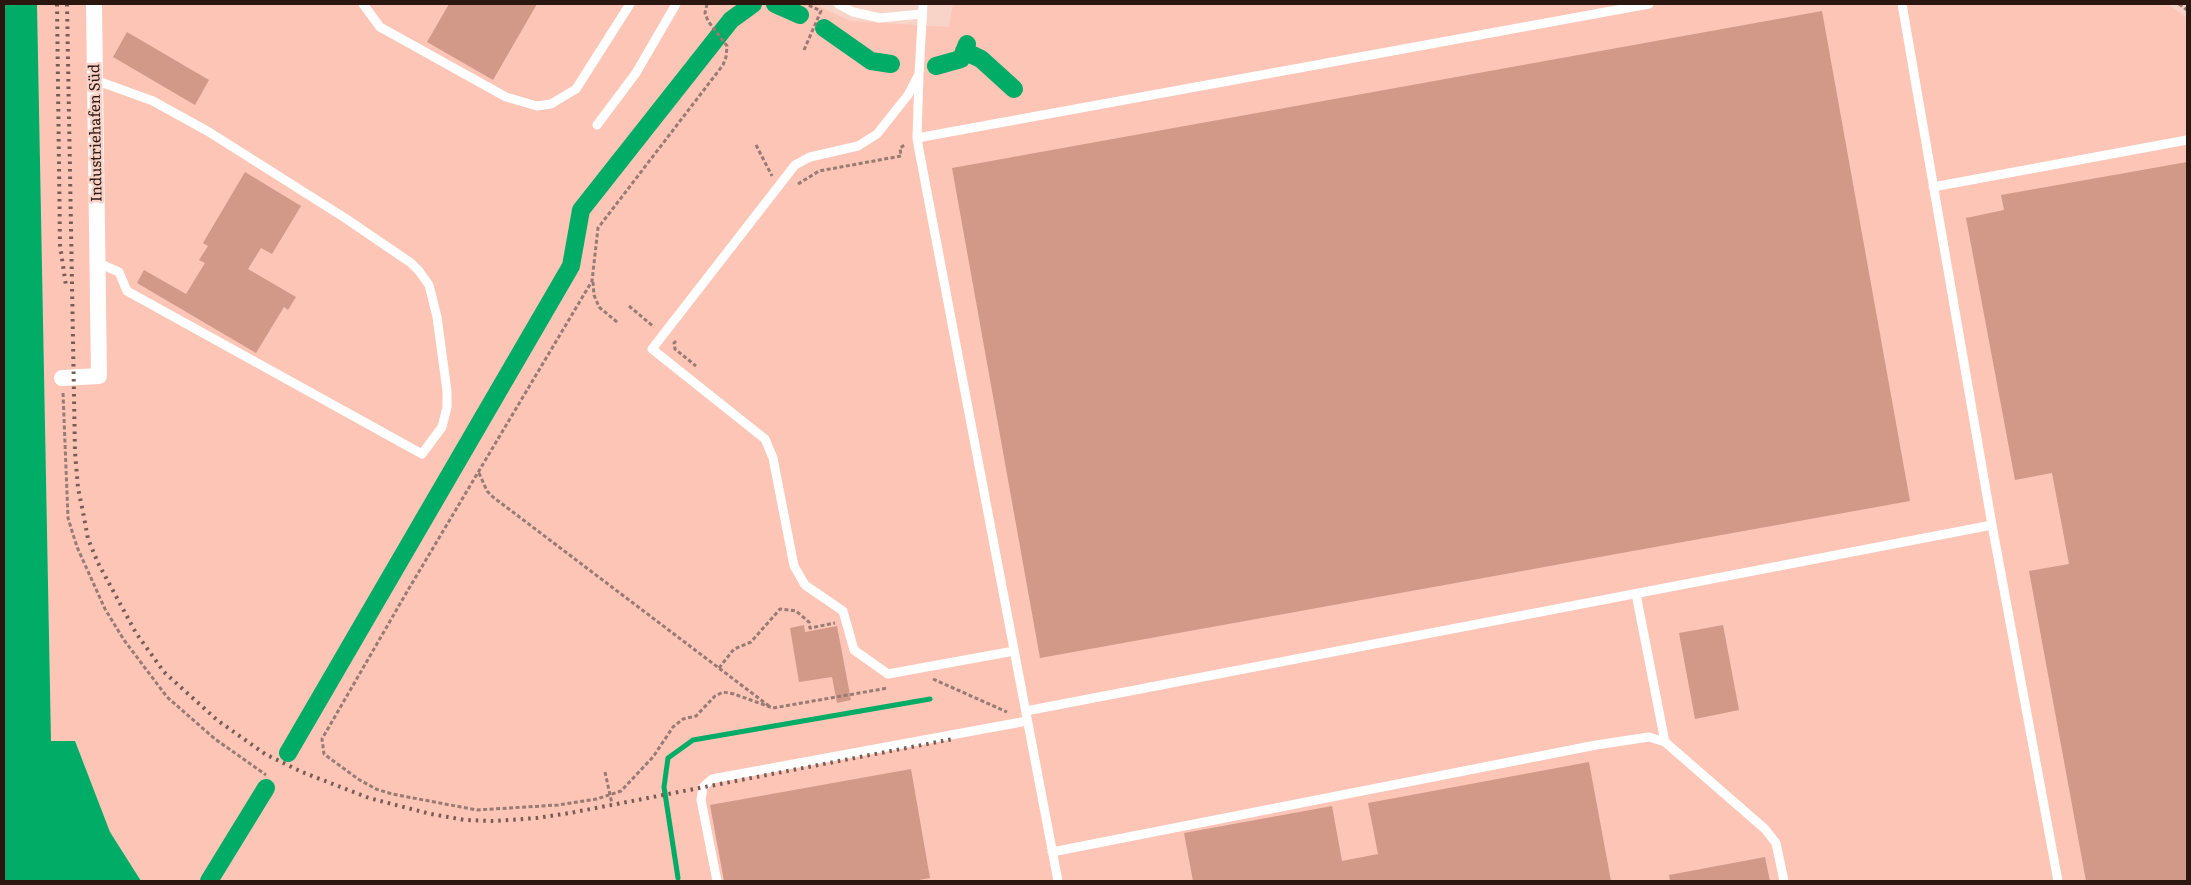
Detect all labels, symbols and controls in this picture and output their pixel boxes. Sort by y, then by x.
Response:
street label: Industriehafen Süd [86,64,106,202]

